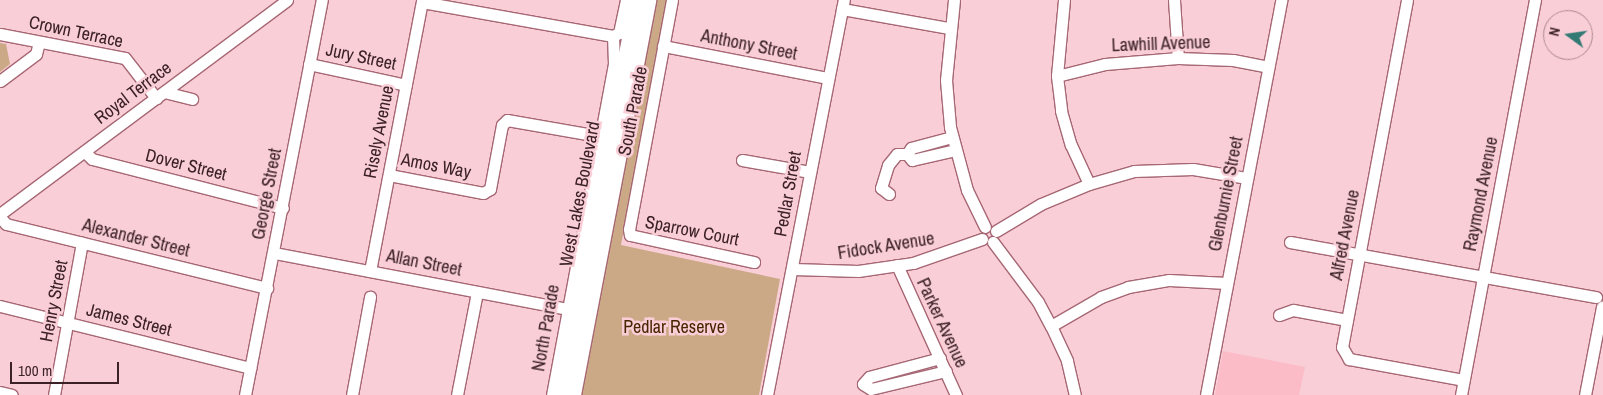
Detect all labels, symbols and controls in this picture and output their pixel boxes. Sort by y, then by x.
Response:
north arrow [1543,10,1593,60]
street label: Crown Terrace [27,11,125,53]
street label: Anthony Street [699,25,799,65]
text: N [1545,25,1564,38]
street label: Lawhill Avenue [1111,31,1211,57]
street label: Jury Street [324,39,398,75]
street label: Royal Terrace [90,57,176,129]
street label: South Parade [614,65,652,157]
street label: Risely Avenue [359,83,399,181]
street label: West Lakes Boulevard [555,120,605,268]
street label: Raymond Avenue [1459,134,1503,254]
street label: Glenburnie Street [1204,135,1248,253]
street label: Dover Street [143,144,229,186]
street label: George Street [248,146,286,242]
street label: Amos Way [399,149,473,183]
street label: Pedlar Street [770,150,806,238]
street label: Alfred Avenue [1326,188,1364,282]
street label: Sparrow Court [643,211,741,251]
street label: Alexander Street [80,214,192,262]
street label: Fidock Avenue [836,228,936,264]
street label: Allan Street [384,245,464,281]
street label: Henry Street [35,258,73,344]
street label: Parker Avenue [912,274,972,372]
street label: North Parade [528,283,564,373]
street label: James Street [84,299,174,341]
park label: Pedlar Reserve [623,316,725,338]
scale bar [12,352,121,384]
text: 100 m [18,360,52,381]

